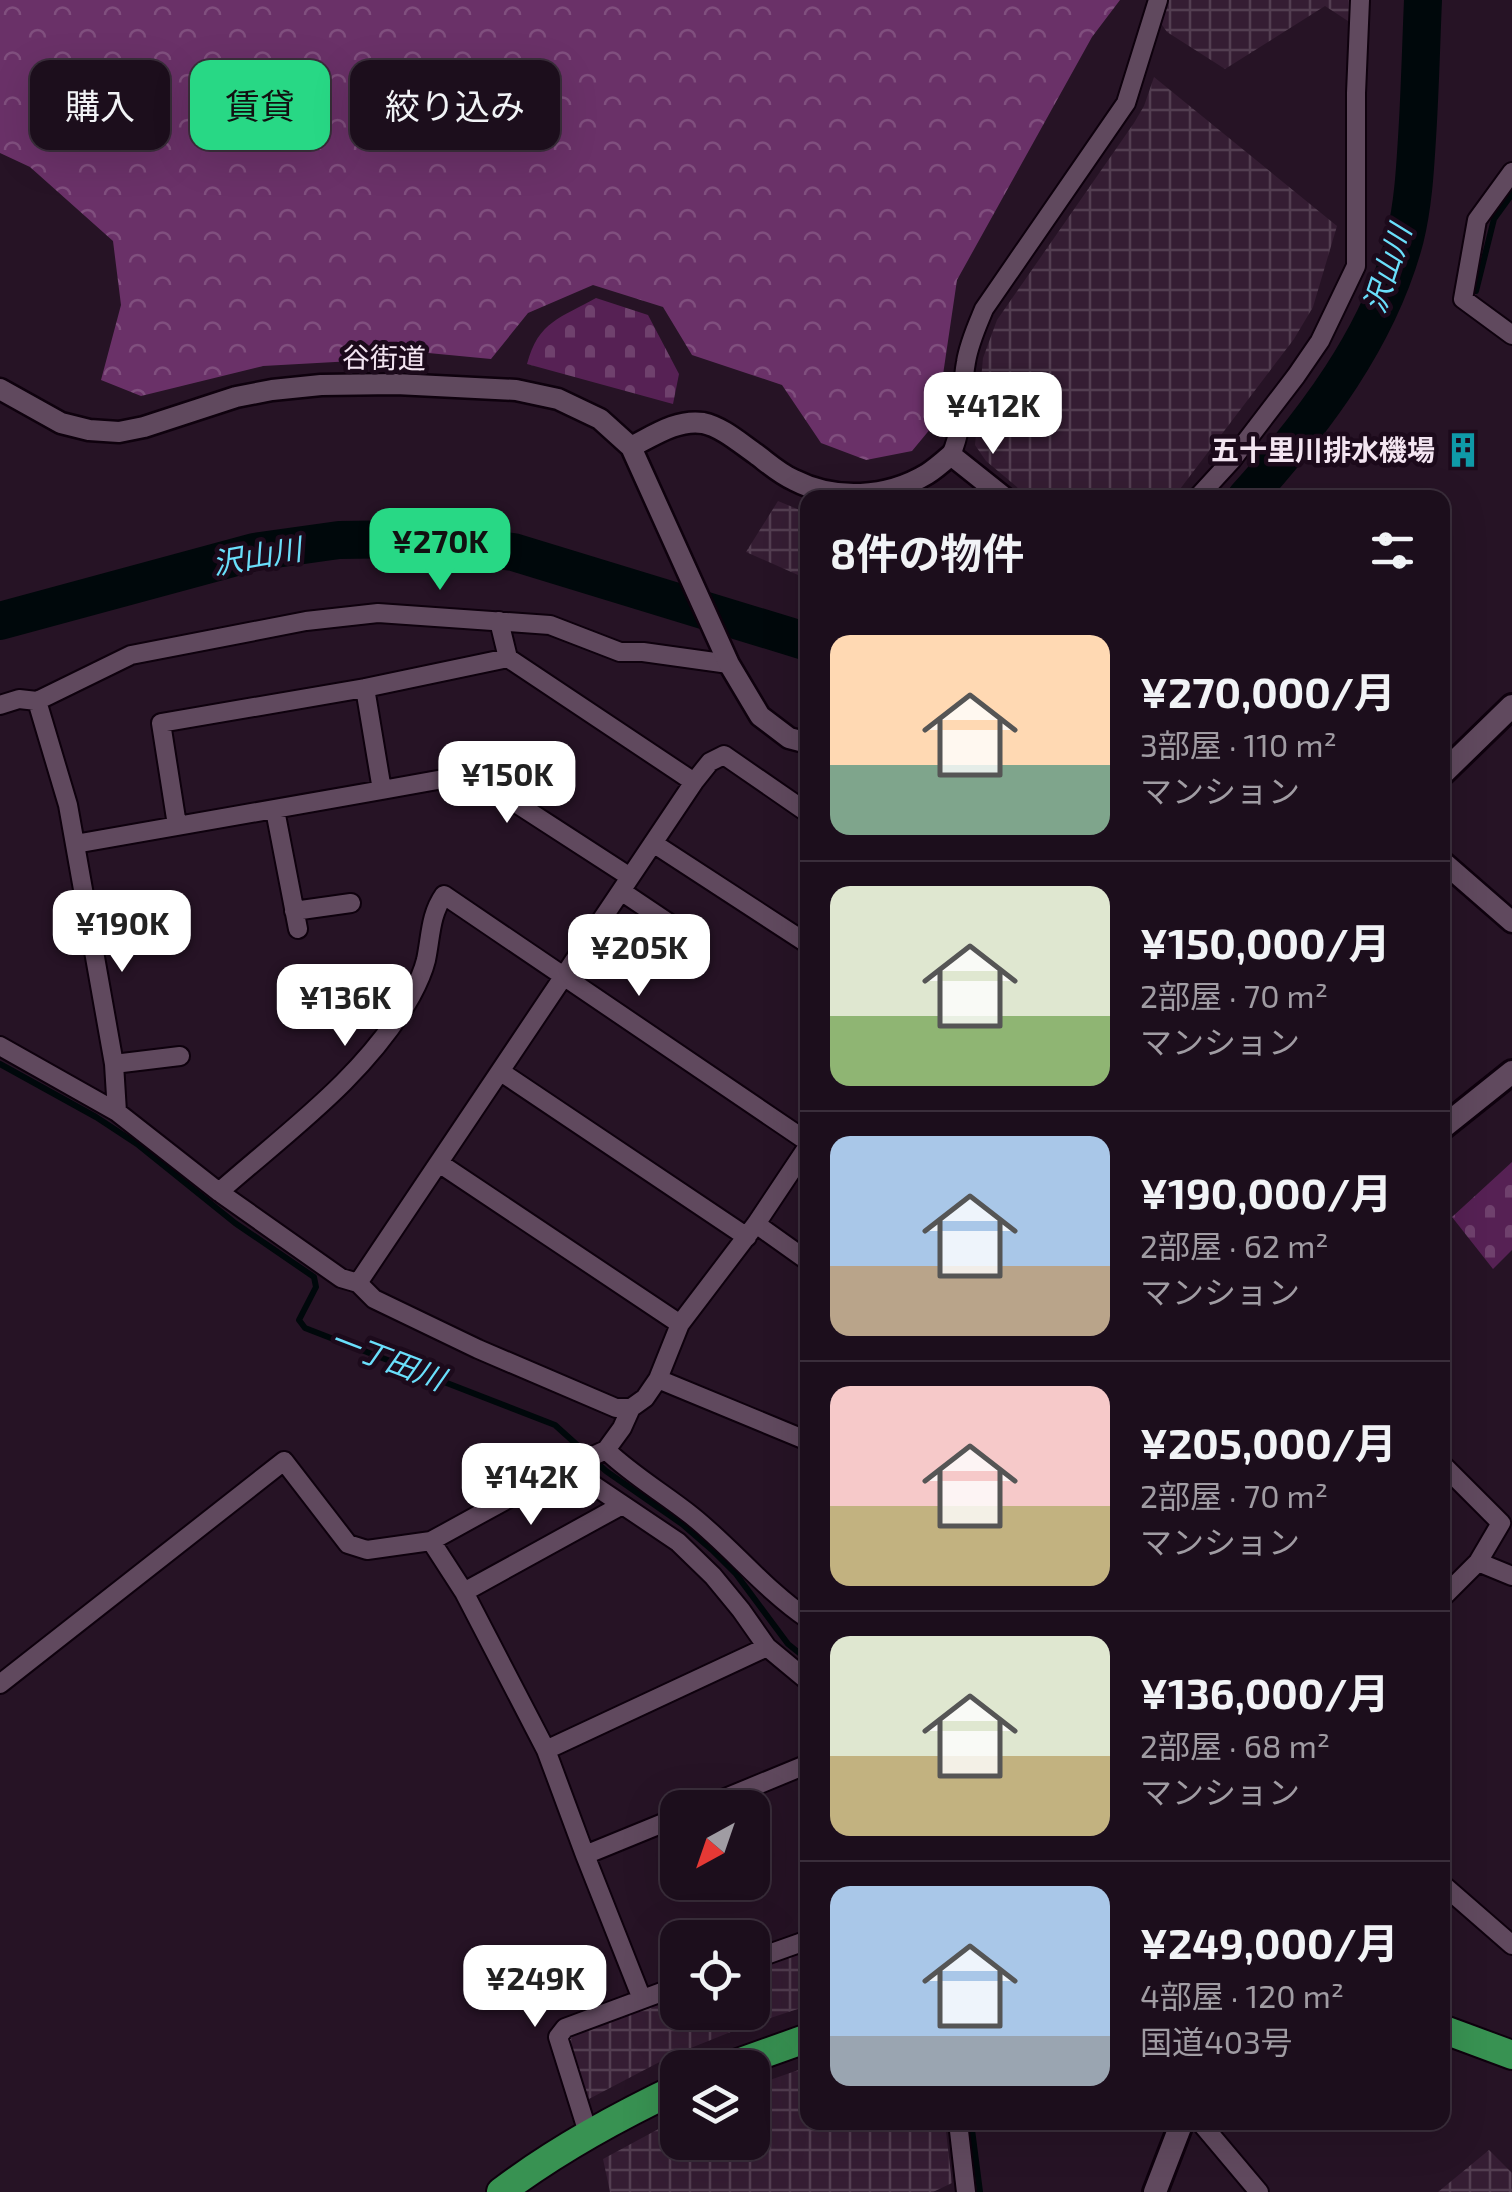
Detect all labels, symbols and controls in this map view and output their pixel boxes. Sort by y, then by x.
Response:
chip: 購入 [30,60,170,150]
chip: 賃貸 [190,60,330,150]
chip: 絞り込み [350,60,560,150]
water label: 沢山川 [1355,217,1418,317]
street label: 谷街道 [342,339,426,375]
pin: ¥412K [923,372,1063,457]
text: ¥412K [946,385,1040,423]
building icon: 五十里川排水機場 [1444,431,1482,469]
place label: 五十里川排水機場 [1211,432,1435,466]
pin: ¥270K [370,508,510,593]
text: ¥270K [391,521,489,559]
icon: filters [1365,523,1420,578]
text: 8件の物件 [830,527,1024,577]
water label: 沢山川 [209,529,307,581]
text: ¥270,000/月 [1140,666,1396,716]
icon: home [910,675,1030,795]
text: 3部屋 · 110 m² [1140,725,1337,763]
pin: ¥150K [437,741,577,826]
text: ¥150K [460,754,554,792]
text: マンション [1140,771,1300,809]
pin: ¥190K [52,890,192,975]
text: ¥190K [75,903,169,941]
pin: ¥205K [569,914,709,999]
text: ¥150,000/月 [1140,917,1391,967]
icon: home [910,926,1030,1046]
text: ¥205K [590,927,688,965]
pin: ¥136K [275,964,415,1049]
text: 2部屋 · 70 m² [1140,976,1328,1014]
text: ¥136K [299,977,391,1015]
text: マンション [1140,1022,1300,1060]
text: ¥190,000/月 [1140,1167,1392,1217]
icon: home [910,1176,1030,1296]
text: 2部屋 · 62 m² [1140,1226,1329,1264]
text: マンション [1140,1272,1300,1310]
water label: 一丁田川 [325,1320,453,1398]
text: ¥205,000/月 [1140,1417,1397,1467]
icon: home [910,1426,1030,1546]
pin: ¥142K [461,1443,601,1528]
text: ¥142K [484,1456,578,1494]
text: 2部屋 · 70 m² [1140,1476,1328,1514]
text: マンション [1140,1522,1300,1560]
text: ¥136,000/月 [1140,1667,1390,1717]
icon: home [910,1676,1030,1796]
text: 2部屋 · 68 m² [1140,1726,1330,1764]
text: マンション [1140,1772,1300,1810]
north arrow [660,1790,770,1900]
map controls [660,1790,770,2160]
text: ¥249,000/月 [1140,1917,1399,1967]
button: locate [660,1920,770,2030]
icon: home [910,1926,1030,2046]
pin: ¥249K [465,1945,605,2030]
text: ¥249K [485,1958,585,1996]
text: 4部屋 · 120 m² [1140,1976,1344,2014]
text: 国道403号 [1140,2022,1293,2060]
button: layers [660,2050,770,2160]

